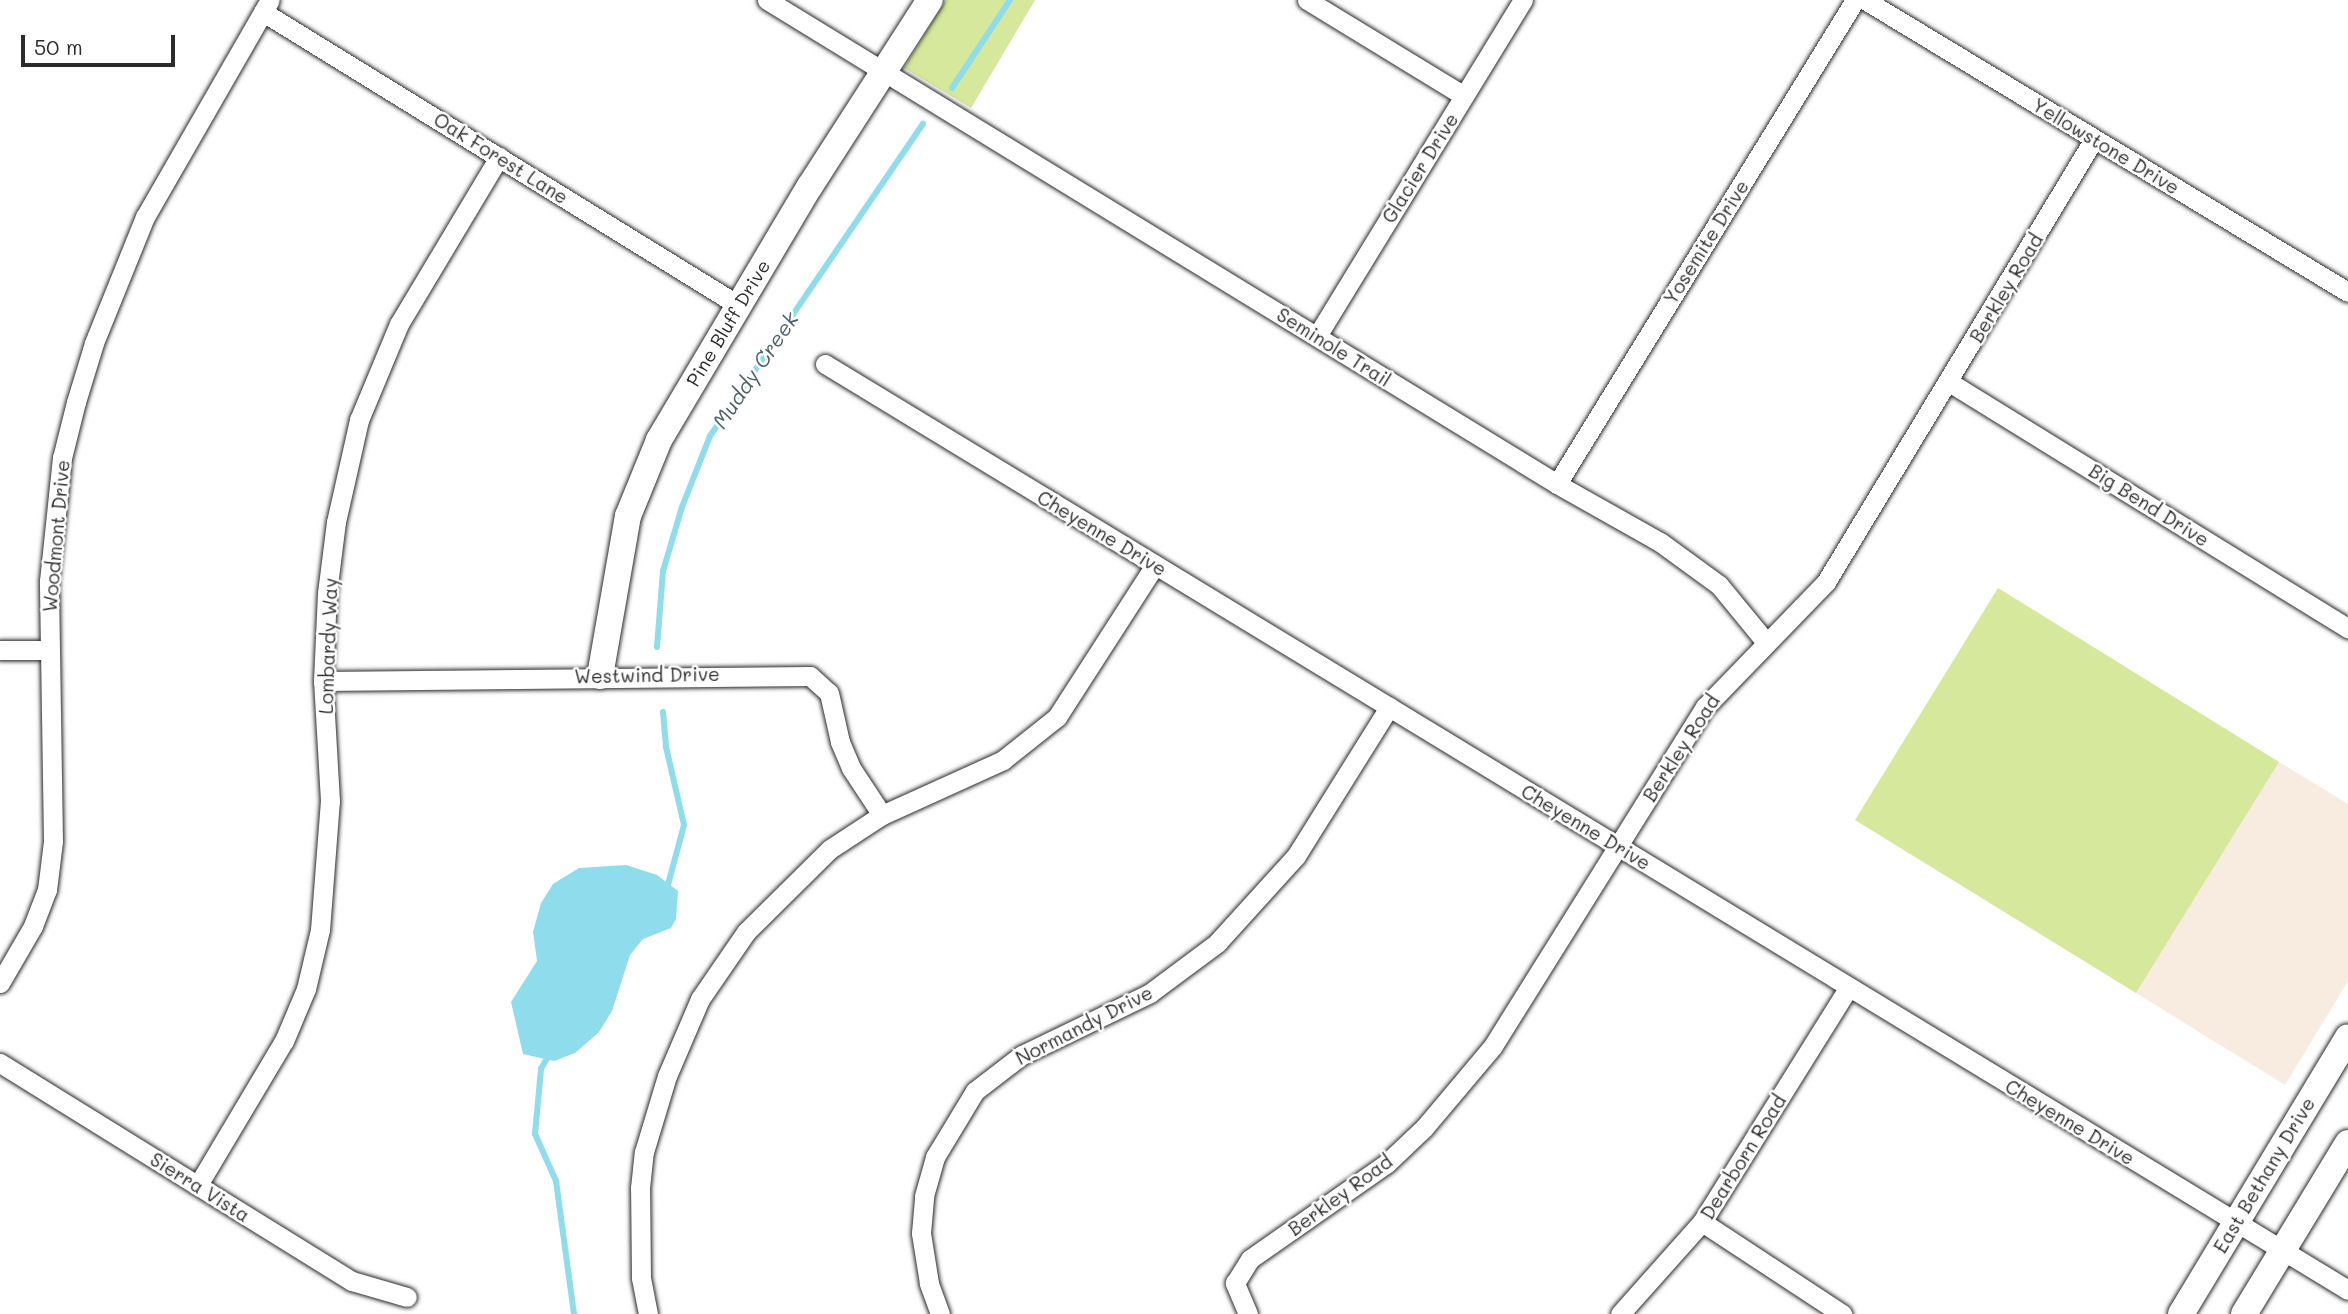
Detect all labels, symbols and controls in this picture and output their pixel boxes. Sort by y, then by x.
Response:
scale bar [24,21,178,65]
text: 50 m [34,33,83,60]
street label: Yellowstone Drive [2028,93,2184,199]
street label: Oak Forest Lane [430,108,572,208]
street label: Glacier Drive [1377,109,1463,227]
street label: Yosemite Drive [1659,176,1753,308]
street label: Berkley Road [1965,229,2047,347]
street label: Pine Bluff Drive [681,255,775,391]
street label: Seminole Trail [1273,303,1395,391]
water label: Muddy Creek [707,307,803,433]
street label: Woodmont Drive [38,459,74,613]
street label: Big Bend Drive [2085,459,2213,551]
street label: Cheyenne Drive [1033,485,1171,581]
street label: Lombardy Way [314,577,342,715]
street label: Westwind Drive [574,662,720,688]
street label: Berkley Road [1638,690,1724,806]
street label: Cheyenne Drive [1517,779,1655,875]
street label: Normandy Drive [1012,981,1156,1069]
street label: Cheyenne Drive [2001,1074,2139,1170]
street label: Dearborn Road [1695,1090,1791,1224]
street label: East Bethany Drive [2208,1093,2320,1257]
street label: Sierra Vista [146,1147,254,1227]
street label: Berkley Road [1284,1150,1396,1240]

